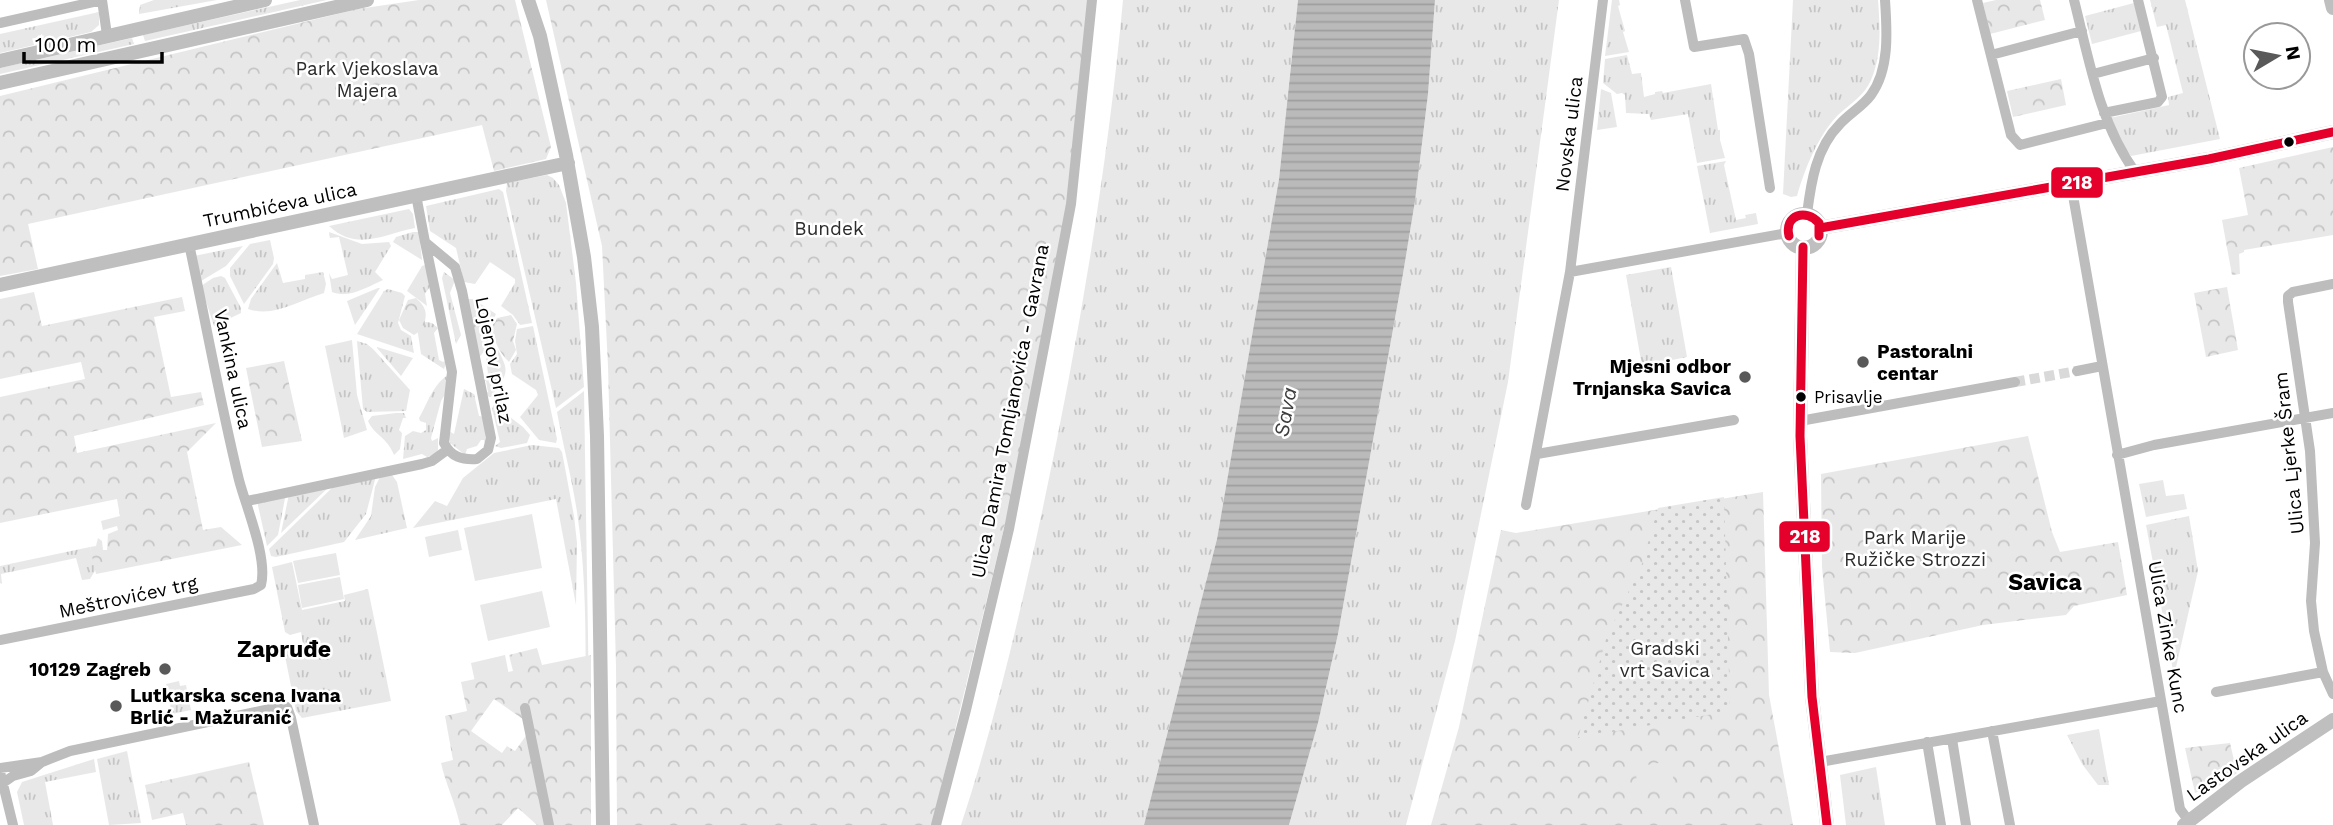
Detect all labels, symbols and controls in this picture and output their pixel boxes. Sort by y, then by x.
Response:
scale bar [24,21,163,65]
north arrow [2242,21,2312,91]
text: 100 m [35,32,97,57]
text: N [2281,44,2306,62]
park label: Park Vjekoslava Majera [295,57,439,102]
street label: Novska ulica [1551,75,1588,193]
unlabelled marker [2282,135,2296,149]
line badge: 218 [2050,166,2104,199]
text: 218 [2061,171,2093,194]
street label: Trumbićeva ulica [201,177,359,233]
park label: Bundek [794,217,864,240]
street label: Ulica Damira Tomljanovića - Gavrana [966,242,1054,580]
street label: Lojenov prilaz [470,294,518,426]
street label: Vankina ulica [209,307,257,431]
place label: Pastoralni centar [1877,340,1973,385]
marker: Pastoralni centar [1855,354,1871,370]
place label: Mjesni odbor Trnjanska Savica [1573,355,1732,400]
marker: Mjesni odbor Trnjanska Savica [1737,369,1753,385]
street label: Ulica Ljerke Šram [2269,371,2309,535]
water label: Sava [1268,385,1302,439]
place label: Prisavlje [1814,387,1883,407]
marker: Prisavlje [1794,390,1808,404]
line badge: 218 [1778,520,1831,553]
text: 218 [1789,525,1821,548]
park label: Park Marije Ružičke Strozzi [1844,526,1986,571]
street label: Ulica Zinke Kunc [2143,559,2193,715]
district label: Savica [2008,569,2082,596]
street label: Meštrovićev trg [57,571,200,623]
district label: Zapruđe [237,636,331,663]
park label: Gradski vrt Savica [1620,637,1710,682]
place label: 10129 Zagreb [29,658,151,681]
marker: 10129 Zagreb [157,661,173,677]
place label: Lutkarska scena Ivana Brlić - Mažuranić [130,684,341,729]
marker: Lutkarska scena Ivana Brlić - Mažuranić [108,698,124,714]
street label: Lastovska ulica [2182,706,2312,806]

